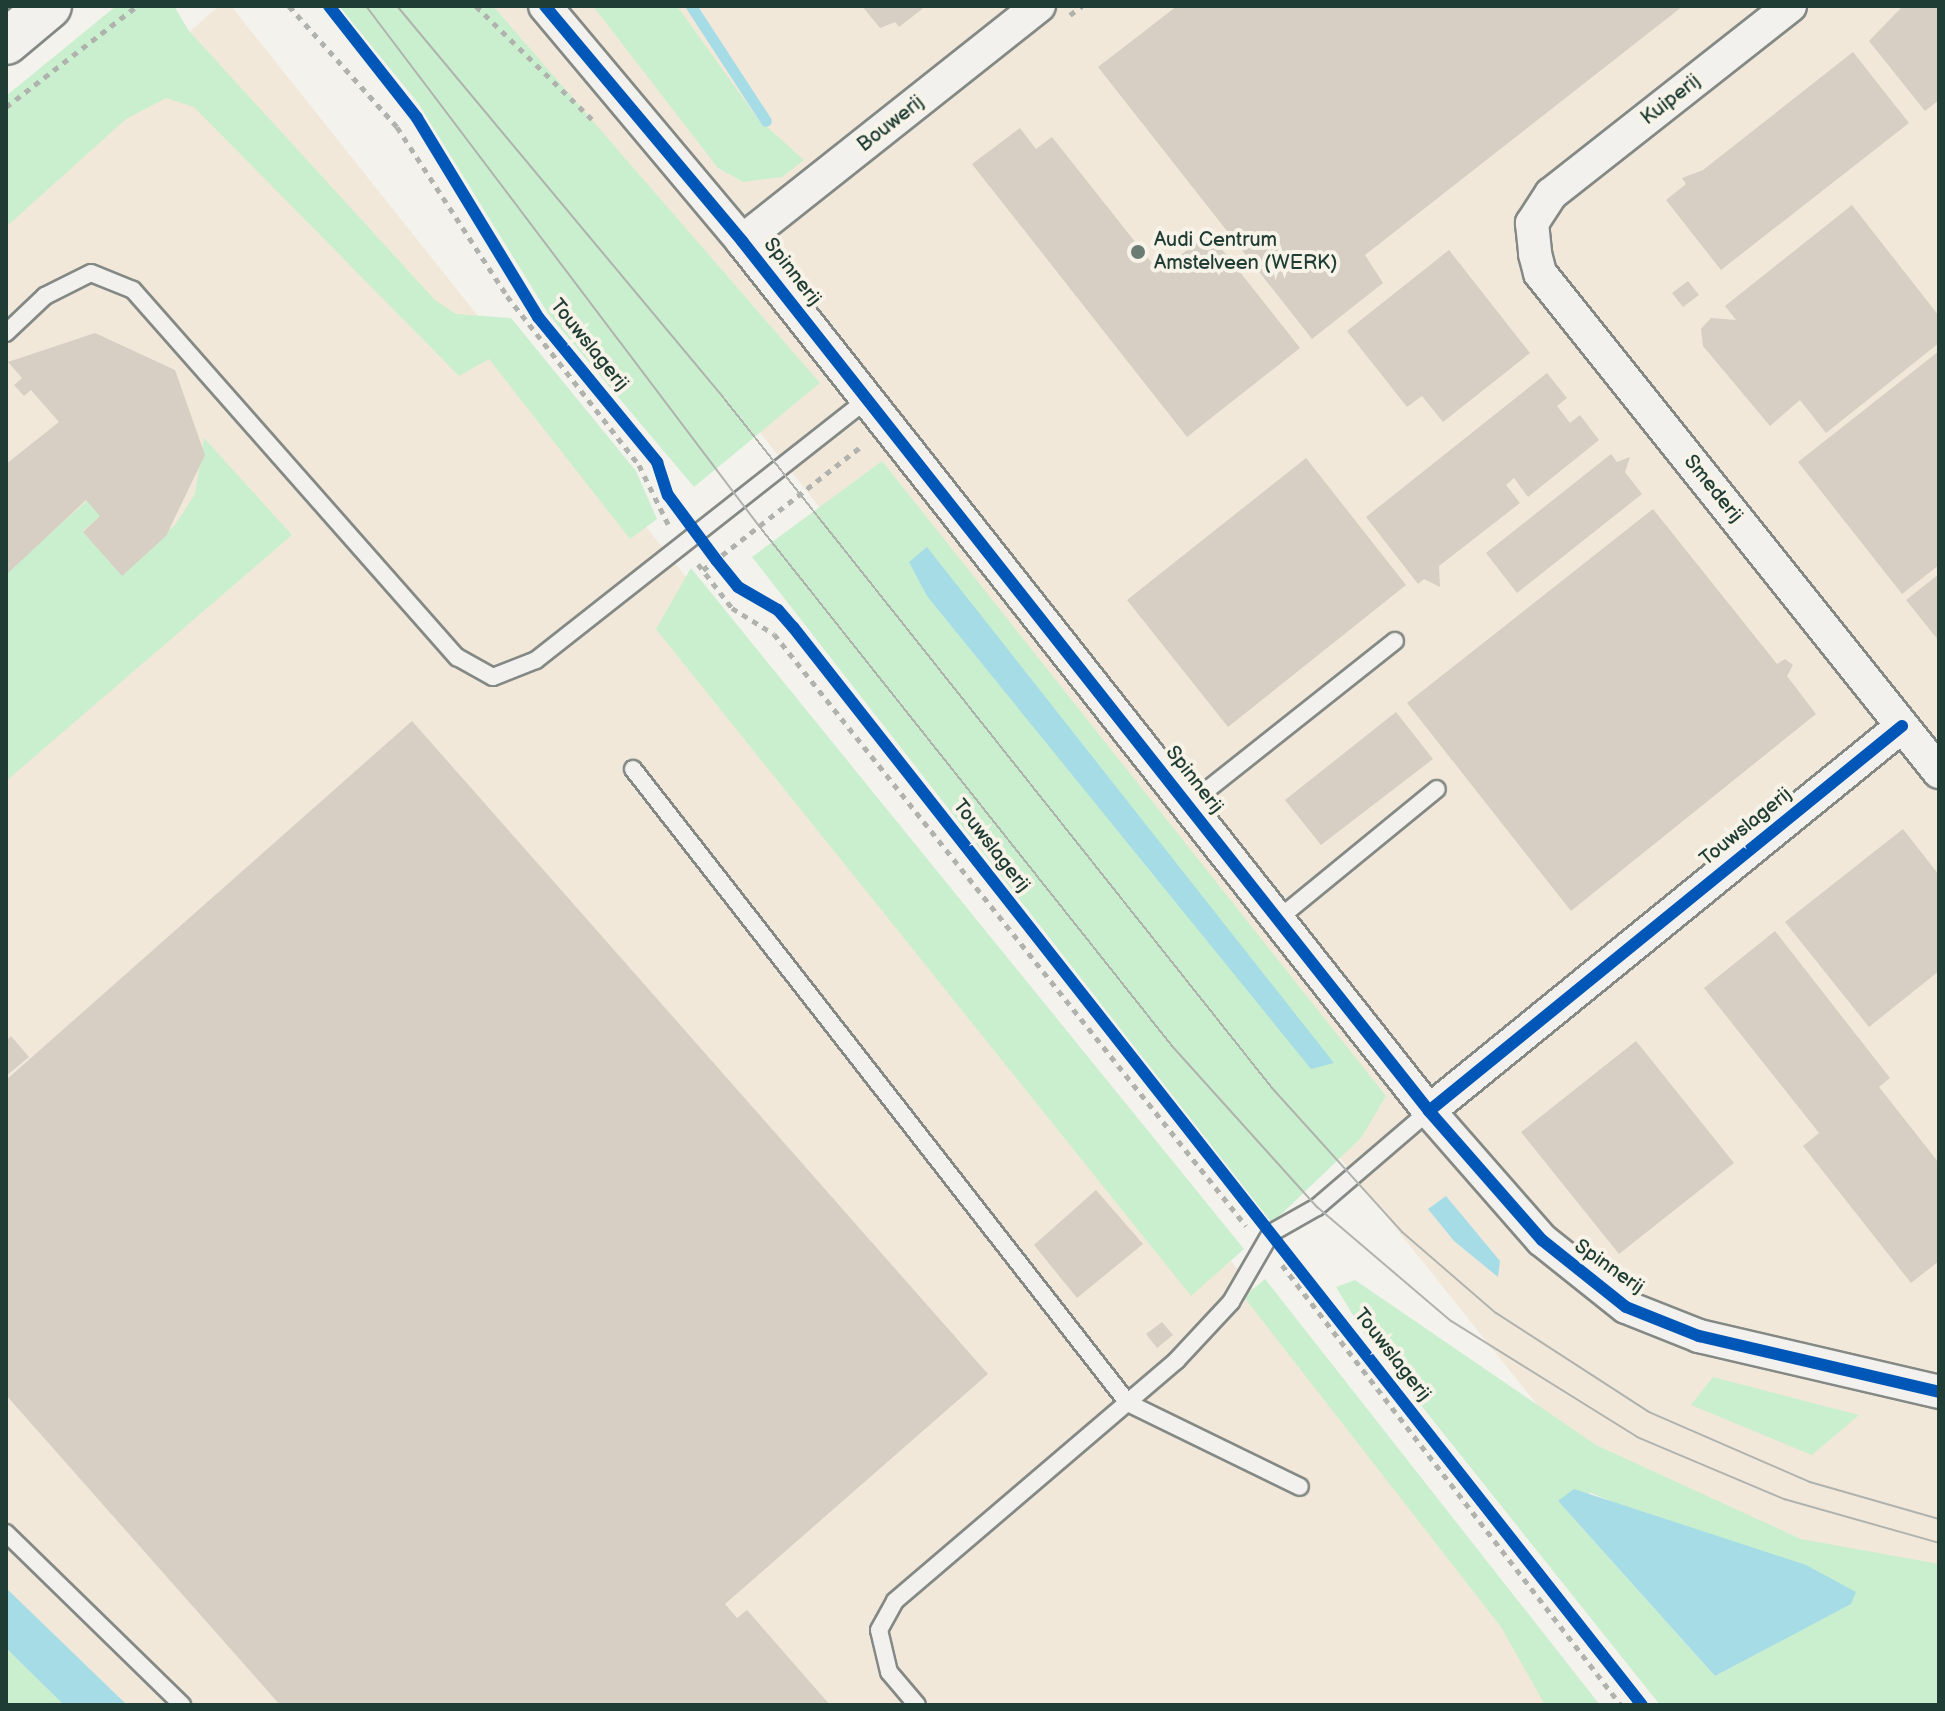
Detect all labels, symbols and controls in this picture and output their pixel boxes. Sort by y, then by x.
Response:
street label: Kuiperij [1637,69,1705,131]
street label: Bouwerij [853,91,929,157]
place label: Audi Centrum Amstelveen (WERK) [1154,228,1337,275]
street label: Spinnerij [758,233,826,311]
marker: Audi Centrum Amstelveen (WERK) [1129,243,1147,261]
street label: Touwslagerij [545,294,633,396]
street label: Smederij [1678,450,1748,528]
street label: Spinnerij [1160,741,1228,819]
street label: Touwslagerij [1695,783,1797,871]
street label: Touwslagerij [947,795,1035,897]
street label: Spinnerij [1570,1234,1648,1300]
street label: Touwslagerij [1348,1304,1436,1406]

